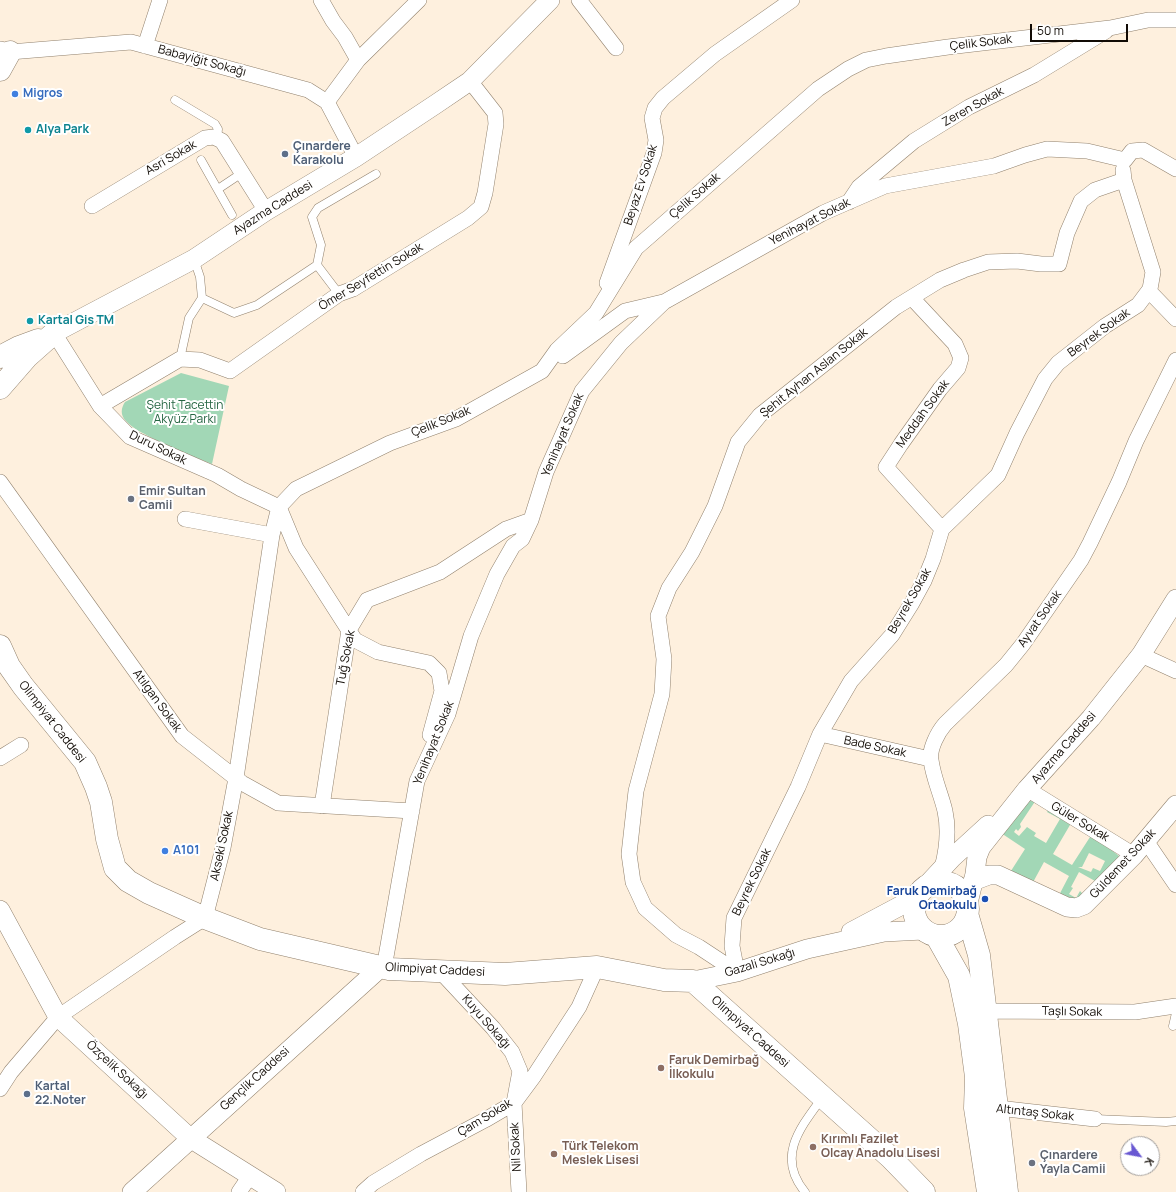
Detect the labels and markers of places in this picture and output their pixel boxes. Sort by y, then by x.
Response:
place label: Migros [23,87,62,101]
marker: Migros [10,89,20,99]
place label: Alya Park [36,123,89,137]
marker: Alya Park [23,125,33,135]
place label: Çınardere Karakolu [293,140,351,168]
marker: Çınardere Karakolu [280,149,290,159]
place label: Kartal Gis TM [38,314,114,328]
marker: Kartal Gis TM [25,316,35,326]
place label: Emir Sultan Camii [139,485,206,513]
marker: Emir Sultan Camii [126,494,136,504]
place label: A101 [173,844,199,858]
marker: A101 [160,846,170,856]
place label: Faruk Demirbağ Ortaokulu [887,885,977,913]
marker: Faruk Demirbağ Ortaokulu [980,894,990,904]
place label: Faruk Demirbağ İlkokulu [669,1054,759,1082]
marker: Faruk Demirbağ İlkokulu [656,1063,666,1073]
place label: Kartal 22.Noter [35,1080,86,1108]
marker: Kartal 22.Noter [22,1089,32,1099]
place label: Kırımlı Fazilet Olcay Anadolu Lisesi [821,1133,940,1161]
place label: Türk Telekom Meslek Lisesi [562,1140,639,1168]
marker: Kırımlı Fazilet Olcay Anadolu Lisesi [808,1142,818,1152]
marker: Türk Telekom Meslek Lisesi [549,1149,559,1159]
place label: Çınardere Yayla Camii [1040,1149,1106,1177]
marker: Çınardere Yayla Camii [1027,1158,1037,1168]

